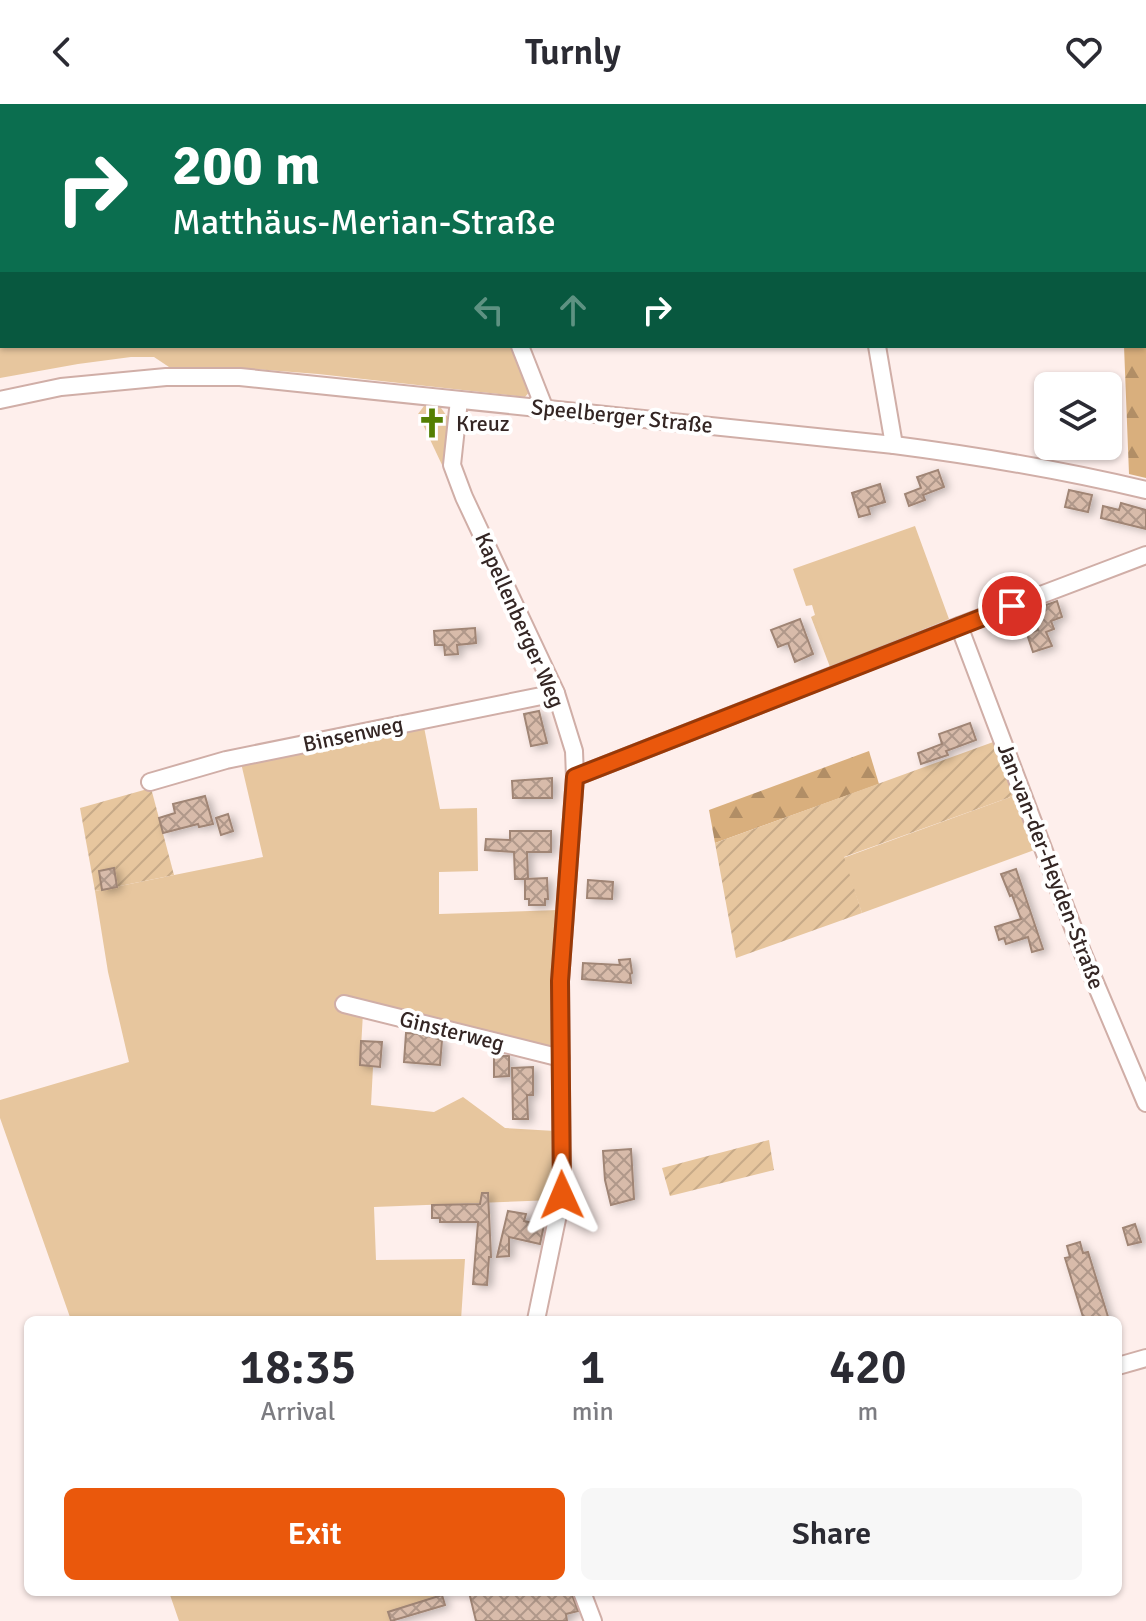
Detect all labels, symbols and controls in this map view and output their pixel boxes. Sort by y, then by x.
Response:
icon: back [40,30,84,74]
text: Turnly [525,30,621,75]
icon: heart [1062,30,1106,74]
text: 200 m [172,131,320,200]
icon: right [40,136,144,240]
text: Matthäus-Merian-Straße [172,200,556,245]
icon: left [467,288,511,332]
icon: ahead [551,288,595,332]
icon: right [635,288,679,332]
map controls [1034,372,1122,460]
button: layers [1034,372,1122,460]
street label: Speelberger Straße [530,393,714,439]
church icon: Kreuz [415,406,449,440]
place label: Kreuz [456,410,510,437]
street label: Kapellenberger Weg [469,528,571,712]
pin [978,572,1046,640]
icon: arrive [990,584,1034,628]
street label: Binsenweg [300,710,406,758]
street label: Jan-van-der-Heyden-Straße [992,739,1110,993]
street label: Ginsterweg [397,1005,507,1057]
position arrow [520,1153,604,1237]
text: 18:35 [239,1338,356,1397]
text: 1 [580,1338,606,1397]
text: 420 [829,1338,907,1397]
text: Arrival [260,1396,335,1428]
text: min [572,1396,614,1428]
text: m [857,1396,878,1428]
button: Exit [64,1488,565,1580]
button: Share [581,1488,1082,1580]

